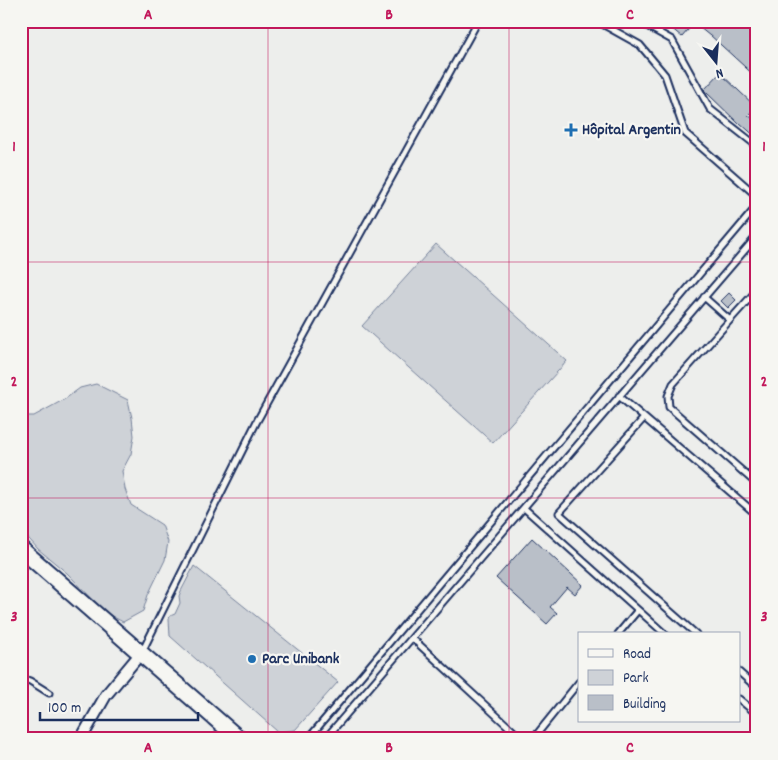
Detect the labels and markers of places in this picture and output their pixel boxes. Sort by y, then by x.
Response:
place label: Hôpital Argentin [582,119,681,142]
marker: Hôpital Argentin [564,123,578,137]
place label: Parc Unibank [262,648,340,671]
marker: Parc Unibank [246,653,258,665]

